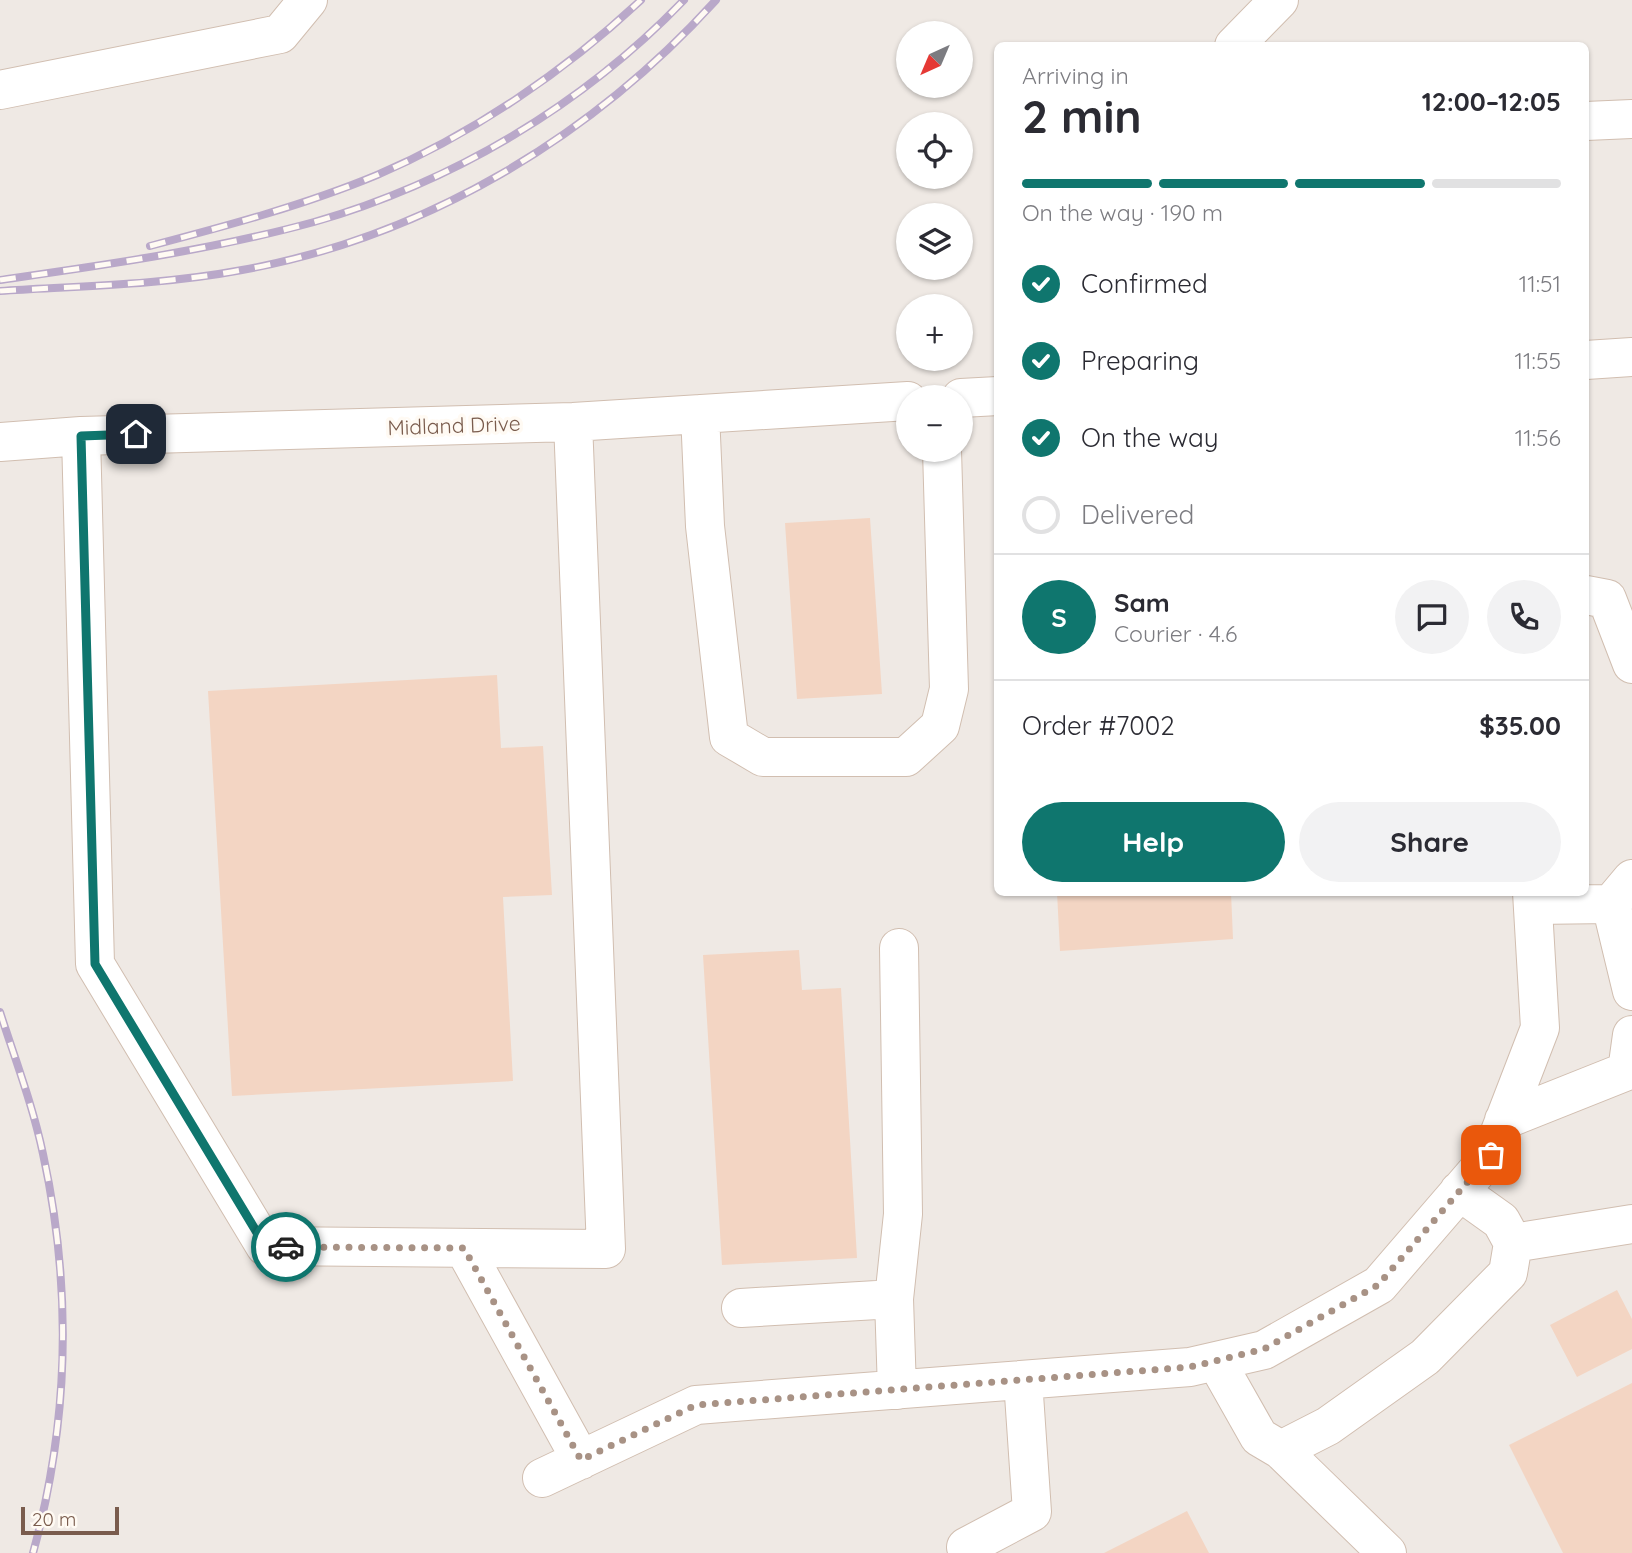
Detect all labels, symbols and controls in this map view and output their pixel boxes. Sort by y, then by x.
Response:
north arrow [896,21,973,98]
map controls [896,21,973,462]
text: Arriving in [1022,61,1129,90]
text: 12:00–12:05 [1422,85,1561,118]
text: 2 min [1022,87,1142,145]
button: locate [896,112,973,189]
text: On the way · 190 m [1022,198,1223,227]
button: layers [896,203,973,280]
icon: check [1022,265,1060,303]
text: Confirmed [1081,267,1208,300]
text: 11:51 [1519,269,1561,298]
button: + [896,294,973,371]
icon: check [1022,342,1060,380]
text: Preparing [1081,344,1199,377]
text: 11:55 [1515,346,1561,375]
button: − [896,385,973,462]
pin [106,404,166,464]
street label: Midland Drive [387,410,521,440]
icon: home [117,415,155,453]
icon: check [1022,419,1060,457]
text: On the way [1081,421,1219,454]
text: 11:56 [1515,423,1561,452]
text: Delivered [1081,498,1194,531]
button: chat [1395,580,1469,654]
button: phone [1487,580,1561,654]
text: Sam [1114,586,1170,619]
text: S [1051,601,1067,634]
text: Courier · 4.6 [1114,619,1237,648]
text: Order #7002 [1022,709,1175,742]
text: $35.00 [1479,709,1561,742]
button: Help [1022,802,1285,882]
button: Share [1299,802,1561,882]
pin [1461,1125,1521,1185]
icon: bag [1472,1136,1510,1174]
courier [251,1212,321,1282]
icon: car [267,1228,305,1266]
scale bar [21,1504,119,1536]
text: 20 m [32,1507,76,1531]

